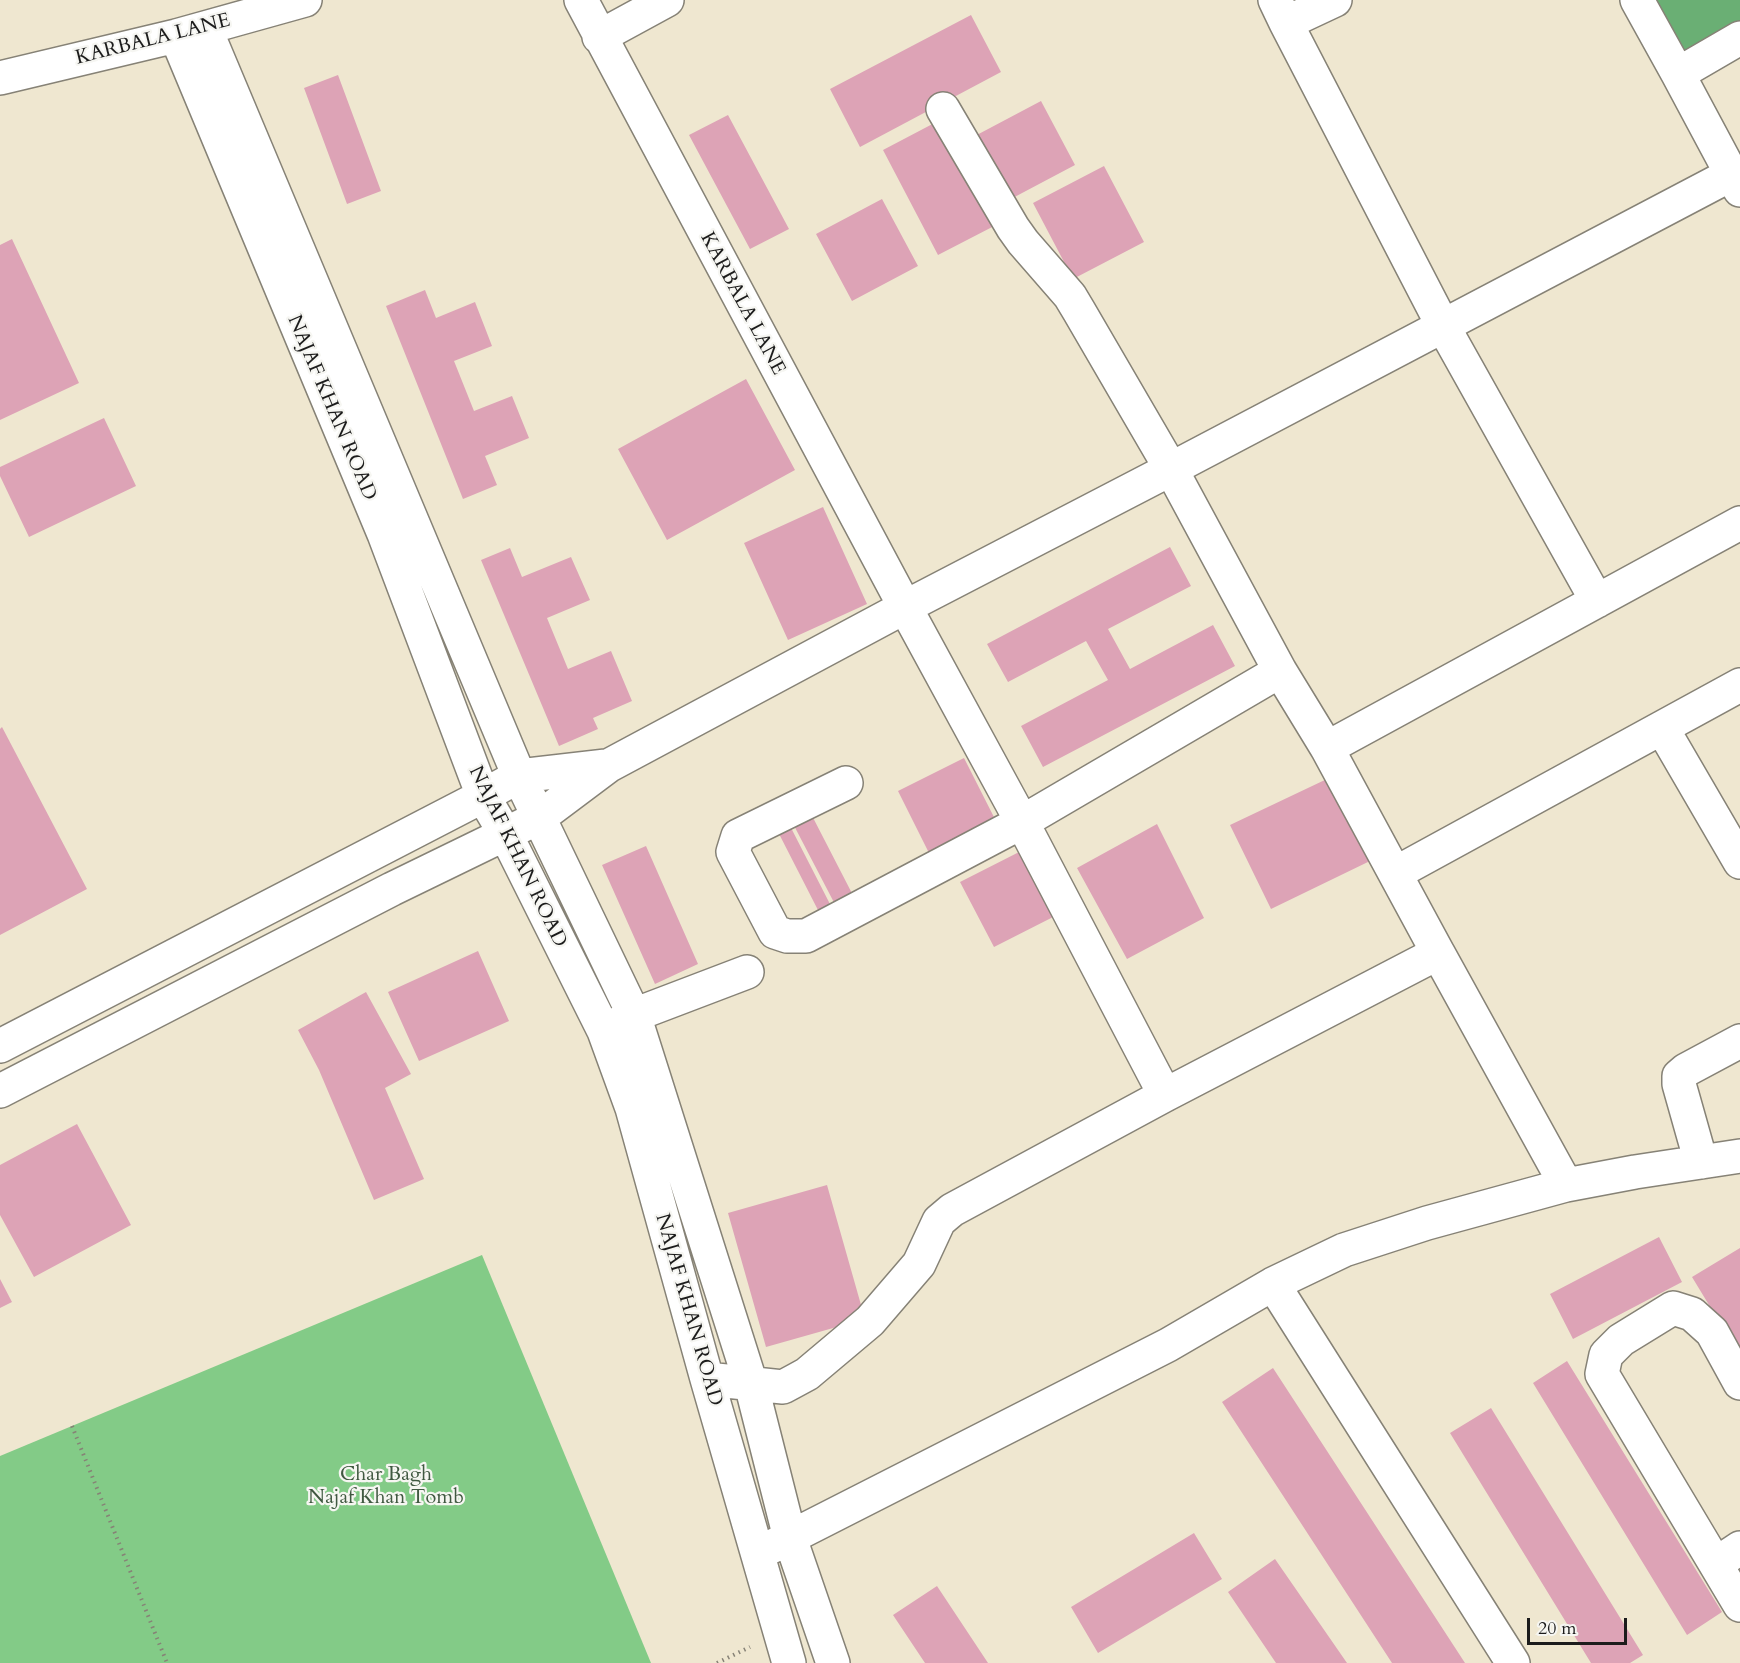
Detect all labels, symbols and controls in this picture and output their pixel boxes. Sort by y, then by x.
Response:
street label: KARBALA LANE [73,9,233,71]
street label: KARBALA LANE [694,229,790,379]
street label: NAJAF KHAN ROAD [281,312,381,504]
street label: NAJAF KHAN ROAD [463,762,571,952]
street label: NAJAF KHAN ROAD [649,1211,727,1409]
park label: Char Bagh Najaf Khan Tomb [308,1463,464,1510]
scale bar [1530,1606,1630,1644]
text: 20 m [1538,1616,1577,1641]

